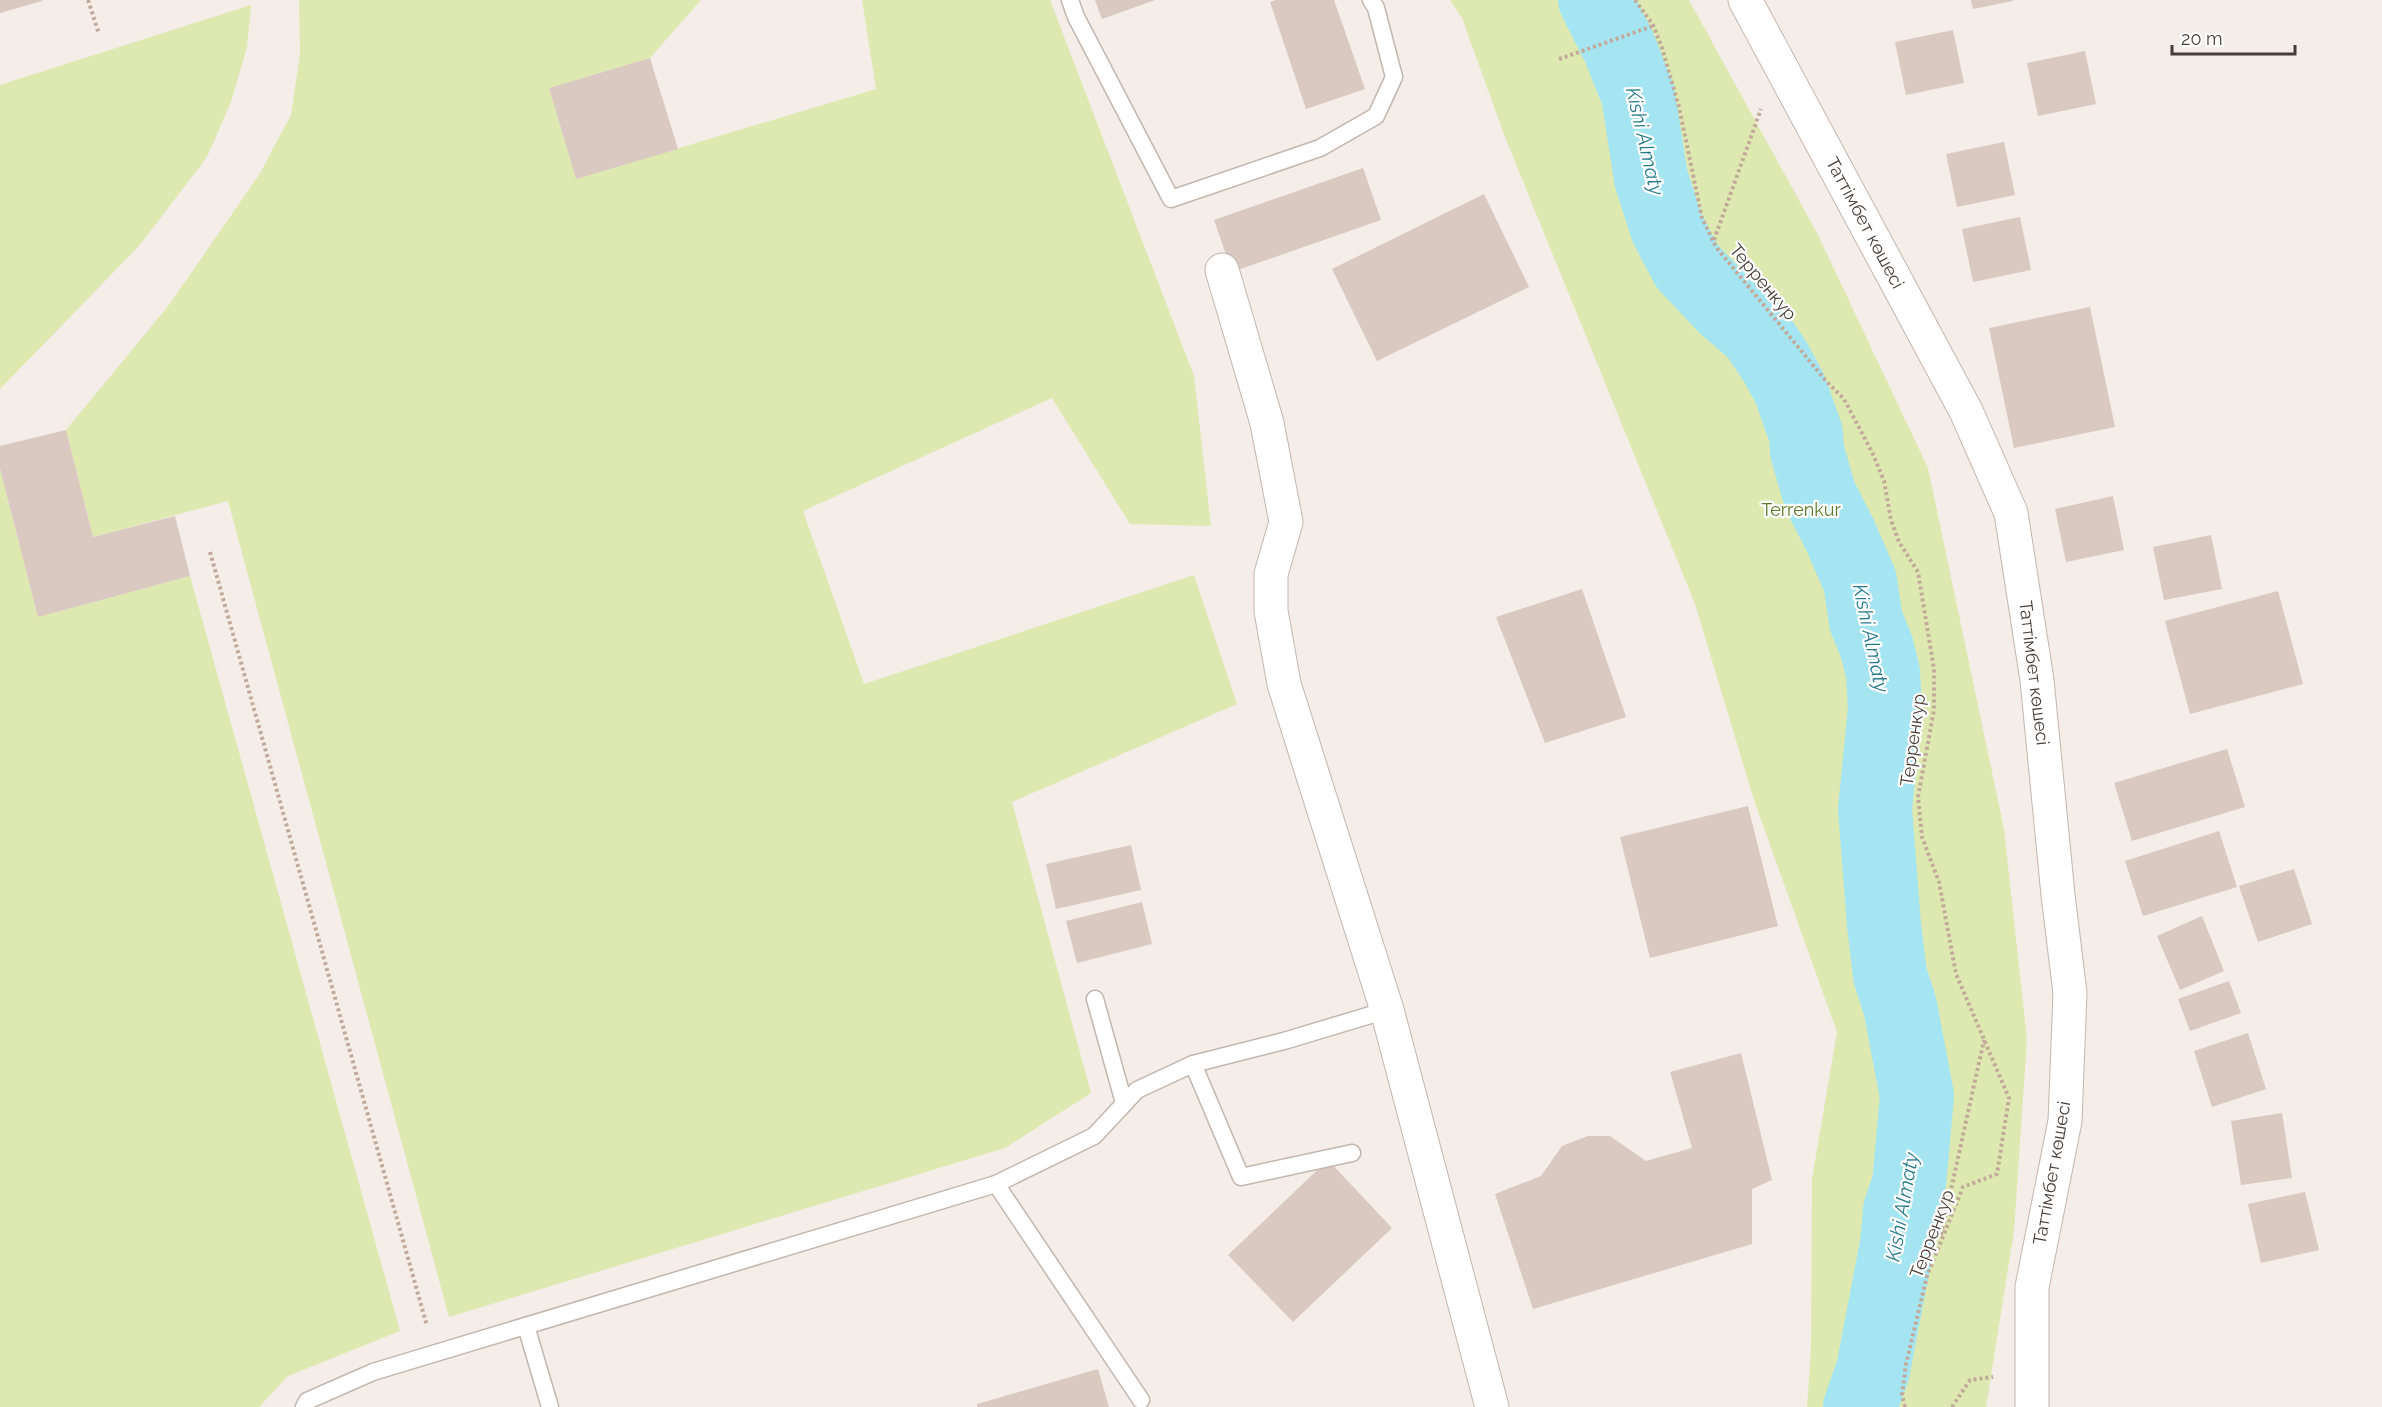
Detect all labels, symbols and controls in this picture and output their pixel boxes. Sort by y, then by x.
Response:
scale bar [2172,18,2295,56]
text: 20 m [2181,28,2223,49]
water label: Kіshі Almaty [1621,85,1669,199]
street label: Таттімбет көшесі [1822,154,1909,292]
street label: Терренкур [1725,239,1801,324]
park label: Terrenkur [1761,499,1841,520]
water label: Kіshі Almaty [1848,582,1894,696]
street label: Таттімбет көшесі [2015,599,2054,746]
street label: Терренкур [1896,692,1929,787]
street label: Таттімбет көшесі [2029,1099,2074,1246]
water label: Kіshі Almaty [1881,1149,1924,1263]
street label: Терренкур [1905,1187,1958,1281]

